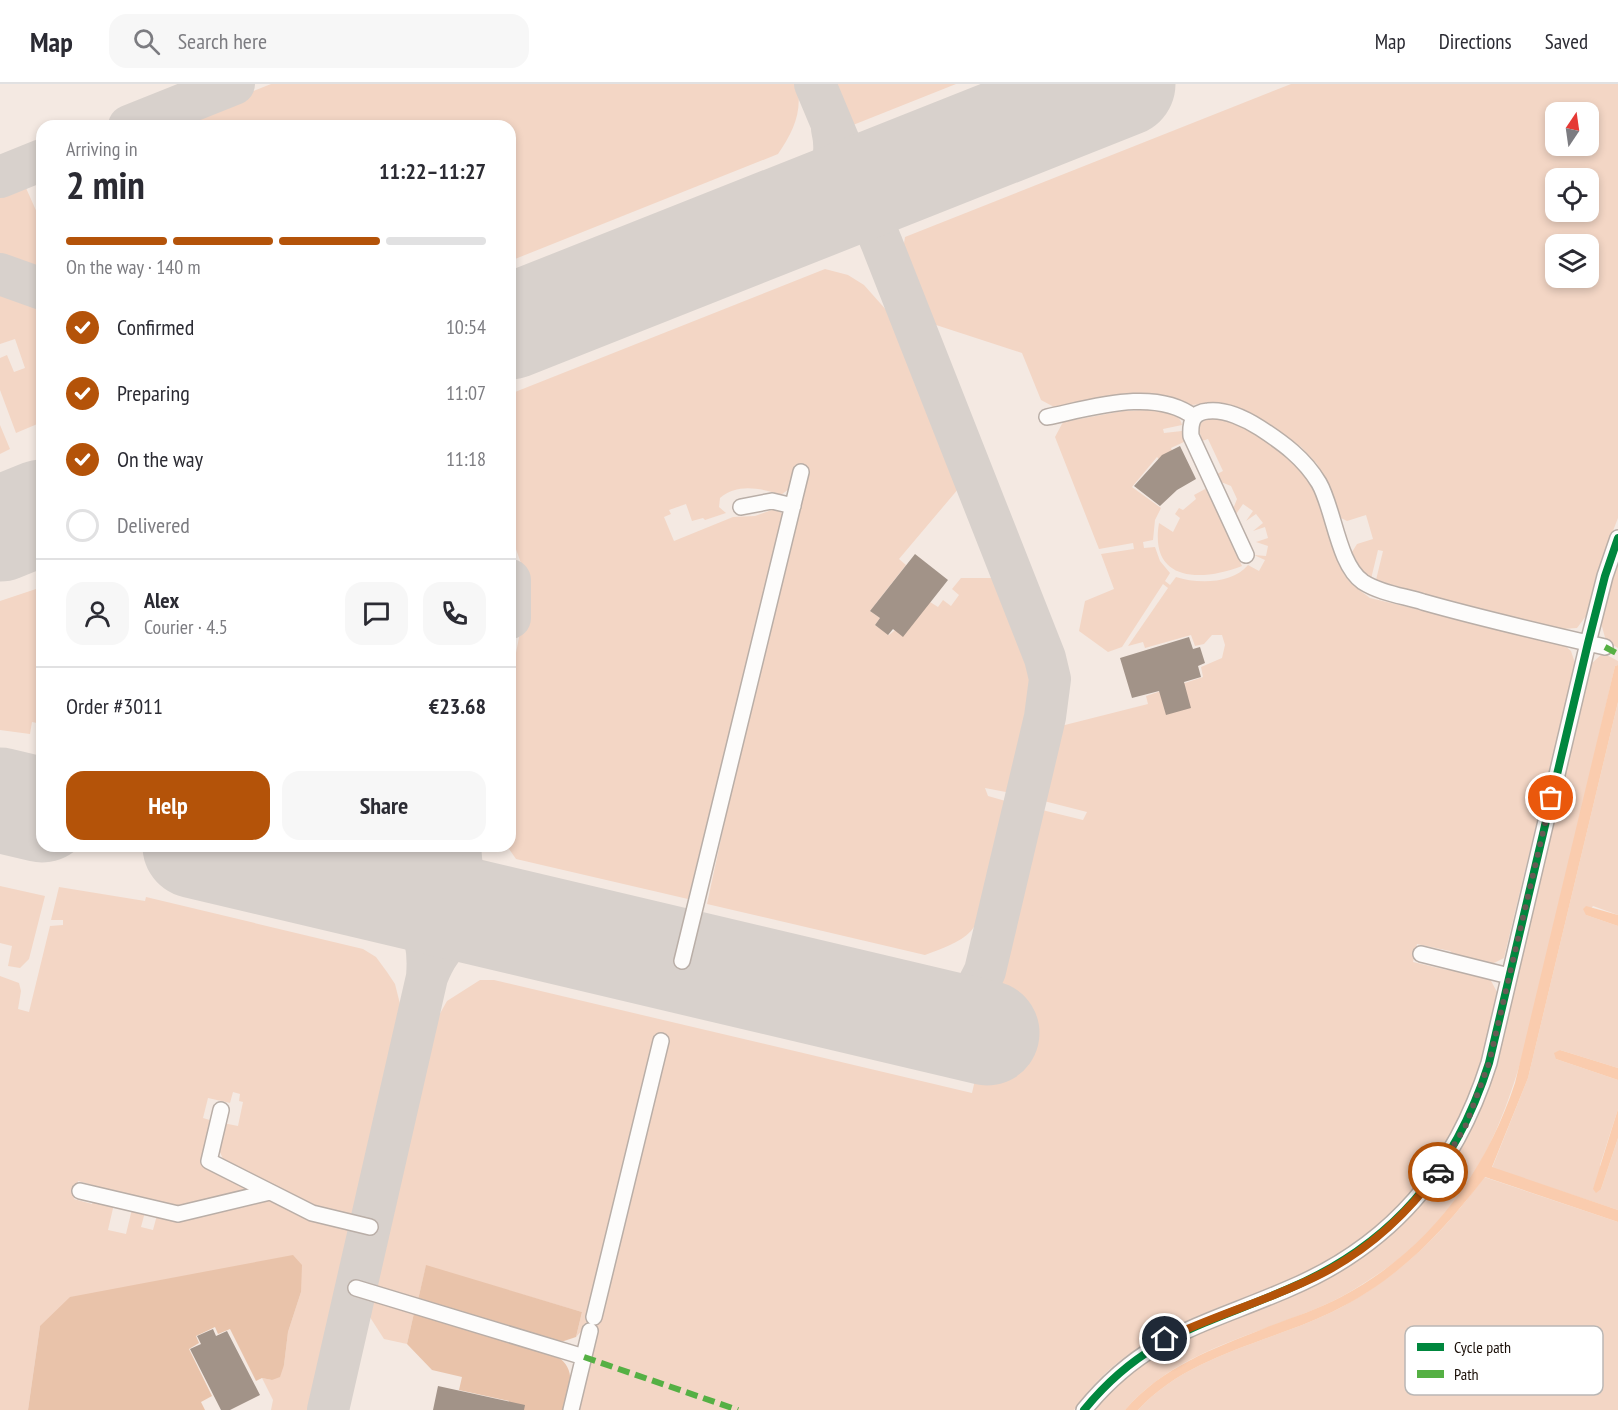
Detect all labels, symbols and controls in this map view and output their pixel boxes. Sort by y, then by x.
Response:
search box [109,14,529,68]
text: Map [30,23,73,60]
icon: search [130,25,163,58]
text: Search here [178,27,267,55]
text: Map [1375,28,1406,55]
text: Directions [1439,28,1512,55]
text: Saved [1545,28,1588,55]
north arrow [1545,102,1599,156]
map controls [1545,102,1599,288]
text: Arriving in [66,136,138,162]
text: 11:22–11:27 [379,157,486,185]
text: 2 min [66,159,145,210]
button: locate [1545,168,1599,222]
button: layers [1545,234,1599,288]
text: On the way · 140 m [66,254,201,280]
icon: check [66,311,99,344]
text: Confirmed [117,313,194,341]
text: 10:54 [446,314,486,340]
icon: check [66,377,99,410]
text: Preparing [117,379,190,407]
text: 11:07 [446,380,486,406]
icon: check [66,443,99,476]
text: On the way [117,445,203,473]
text: 11:18 [446,446,486,472]
text: Delivered [117,511,190,539]
button: person [66,582,129,645]
button: chat [345,582,408,645]
button: phone [423,582,486,645]
text: Alex [144,586,179,614]
text: Courier · 4.5 [144,614,228,640]
text: Order #3011 [66,692,163,720]
text: €23.68 [429,692,486,720]
button: Help [66,771,270,840]
button: Share [282,771,486,840]
pin [1525,772,1576,823]
icon: bag [1534,781,1567,814]
courier [1408,1142,1468,1202]
icon: car [1422,1156,1455,1189]
pin [1139,1313,1190,1364]
icon: home [1148,1322,1181,1355]
legend [1405,1326,1603,1395]
text: Cycle path [1454,1337,1511,1357]
text: Path [1454,1364,1479,1384]

